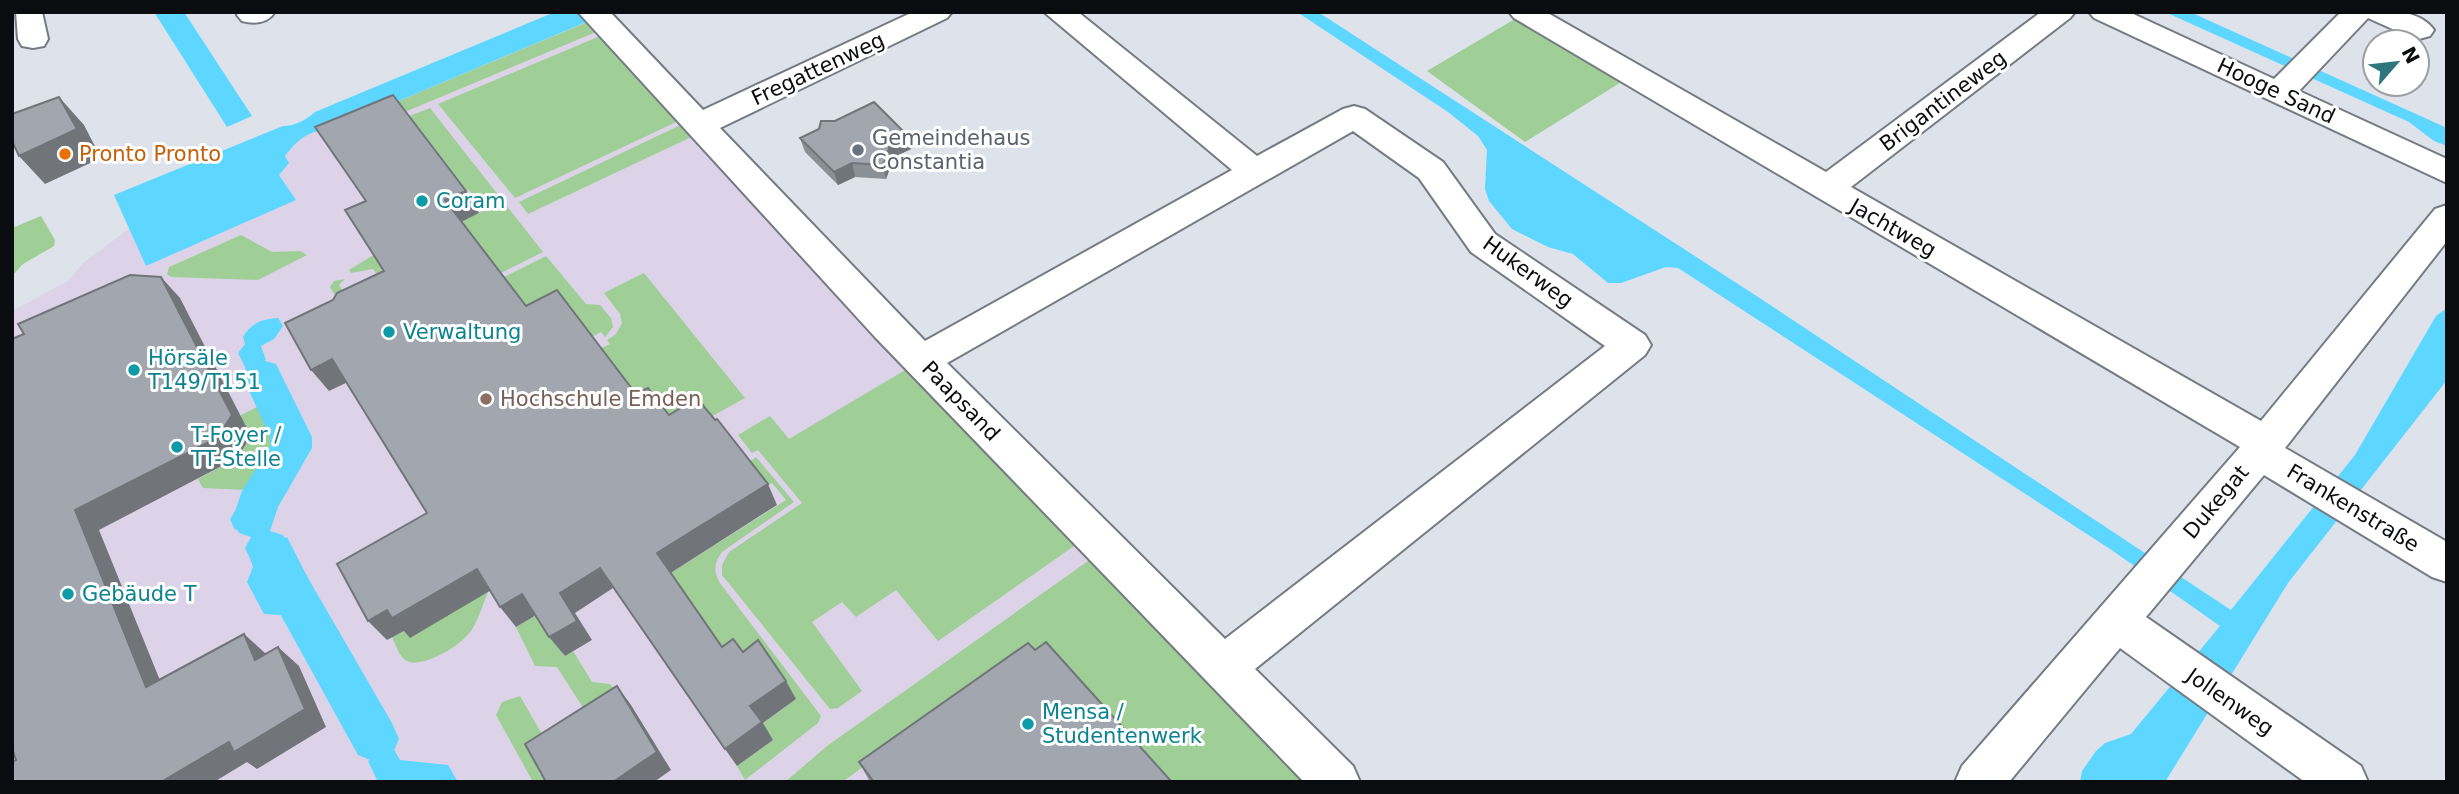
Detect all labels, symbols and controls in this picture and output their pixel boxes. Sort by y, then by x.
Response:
street label: Fregattenweg [748,28,888,110]
north arrow [2361,28,2431,98]
text: N [2398,43,2424,67]
street label: Brigantineweg [1875,46,2011,156]
street label: Hooge Sand [2213,53,2339,129]
place label: Gemeindehaus Constantia [872,126,1030,174]
place label: Pronto Pronto [79,142,221,166]
marker: Gemeindehaus Constantia [850,142,866,158]
marker: Pronto Pronto [57,146,73,162]
place label: Coram [436,189,505,213]
marker: Coram [414,193,430,209]
street label: Jachtweg [1844,193,1940,262]
street label: Hukerweg [1478,231,1578,313]
place label: Verwaltung [403,320,521,344]
marker: Verwaltung [381,324,397,340]
place label: Hörsäle T149/T151 [147,346,261,394]
street label: Paapsand [917,356,1005,446]
marker: Hörsäle T149/T151 [126,362,142,378]
place label: Hochschule Emden [500,387,701,411]
marker: Hochschule Emden [478,391,494,407]
place label: T-Foyer / TT-Stelle [190,423,282,471]
marker: T-Foyer / TT-Stelle [169,439,185,455]
street label: Frankenstraße [2283,459,2423,557]
street label: Dukegat [2178,460,2254,544]
place label: Gebäude T [82,582,197,606]
marker: Gebäude T [60,586,76,602]
street label: Jollenweg [2180,662,2278,741]
place label: Mensa / Studentenwerk [1042,700,1203,748]
marker: Mensa / Studentenwerk [1020,716,1036,732]

